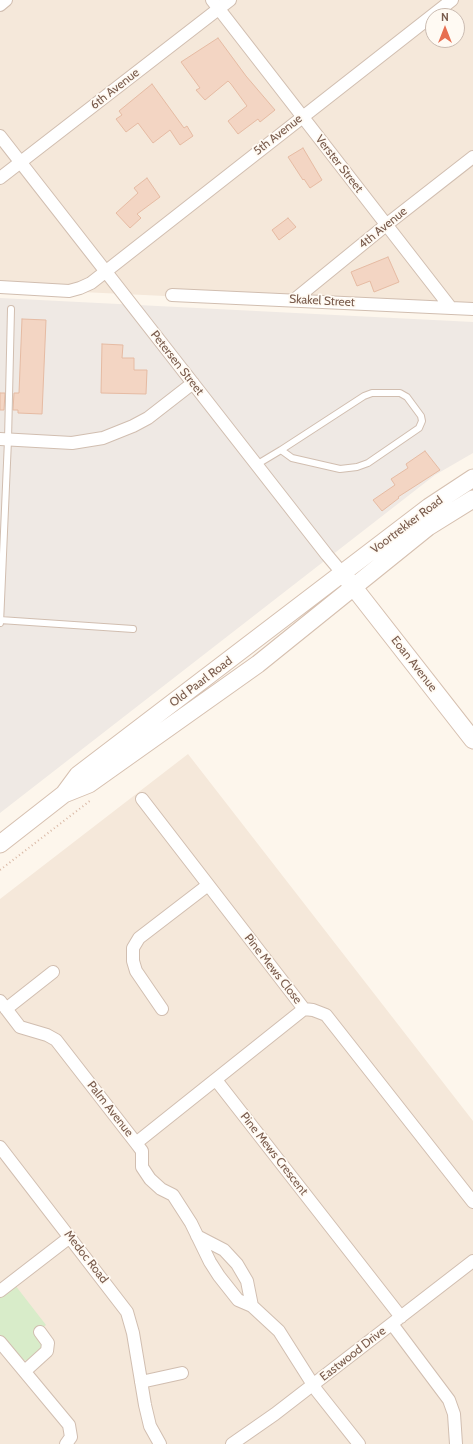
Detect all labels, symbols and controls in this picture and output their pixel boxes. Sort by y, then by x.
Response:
north arrow [425,8,465,48]
text: N [441,10,449,24]
street label: 6th Avenue [88,65,142,113]
street label: 5th Avenue [251,112,305,158]
street label: Verster Street [312,132,366,196]
street label: 4th Avenue [356,204,410,252]
street label: Skakel Street [289,292,355,310]
street label: Petersen Street [147,328,207,398]
street label: Voortrekker Road [368,493,446,557]
street label: Eoan Avenue [388,633,440,695]
street label: Old Paarl Road [167,654,235,710]
street label: Pine Mews Close [241,931,305,1007]
street label: Palm Avenue [84,1078,136,1140]
street label: Pine Mews Crescent [237,1110,311,1198]
street label: Medoc Road [61,1228,111,1286]
street label: Eastwood Drive [317,1324,389,1384]

